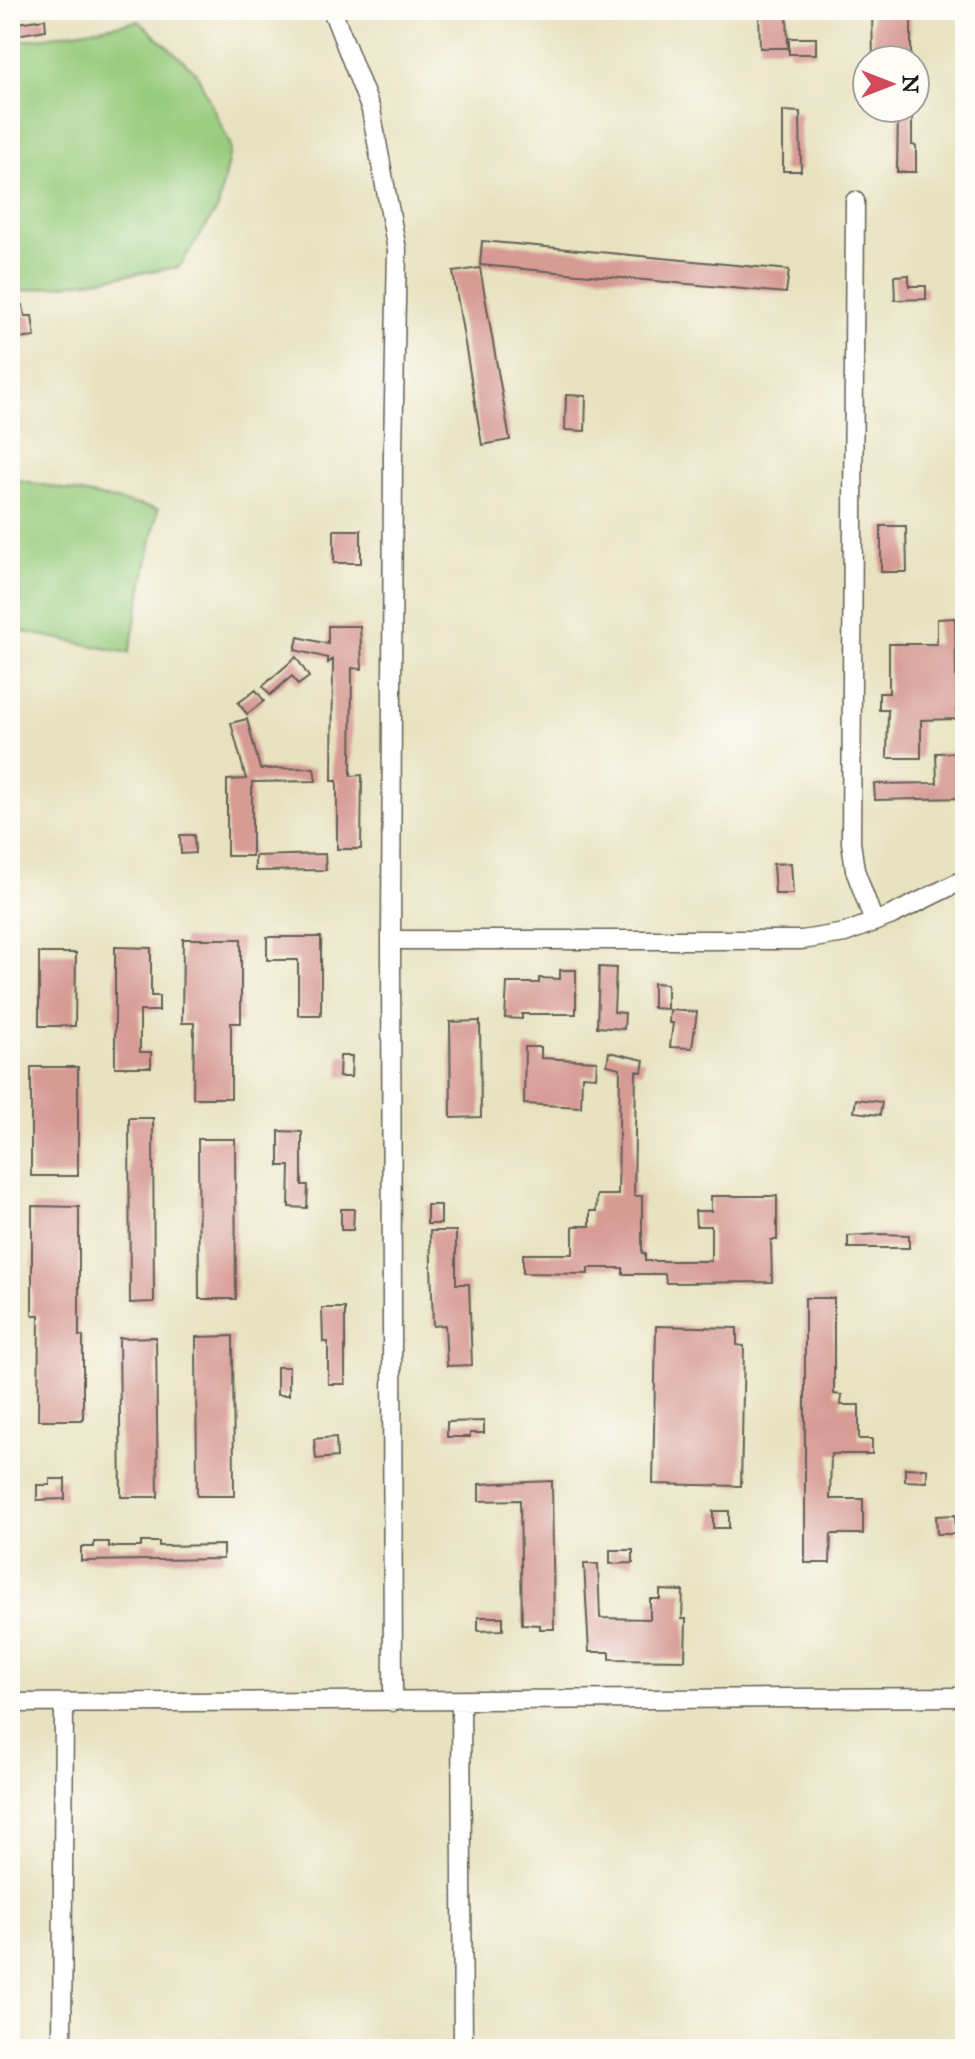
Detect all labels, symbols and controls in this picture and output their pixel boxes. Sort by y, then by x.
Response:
north arrow [851,44,931,124]
text: N [897,75,924,94]

